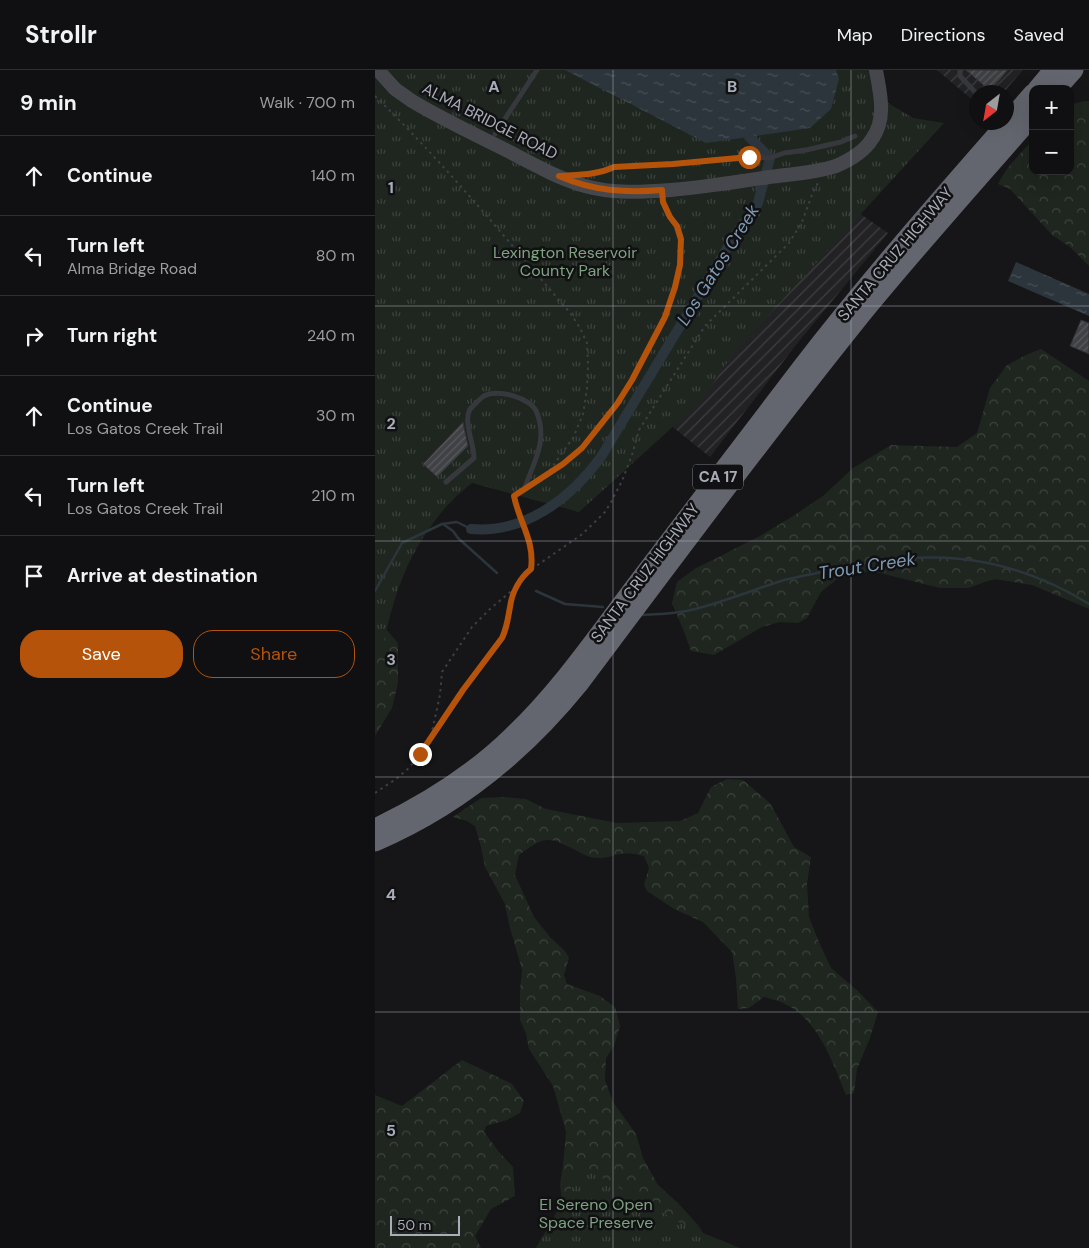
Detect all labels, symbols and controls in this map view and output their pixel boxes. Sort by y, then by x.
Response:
text: Strollr [25,19,97,50]
text: Map [837,23,873,47]
text: Directions [901,23,986,47]
text: Saved [1014,23,1064,47]
text: B [727,76,737,97]
street label: ALMA BRIDGE ROAD [419,79,561,163]
north arrow [969,85,1014,130]
map controls [1029,85,1074,175]
button: + [1029,85,1074,130]
text: 9 min [20,89,77,117]
text: Walk · 700 m [260,92,355,113]
button: − [1029,130,1074,175]
route start [738,146,761,169]
icon: ahead [20,162,48,190]
text: Continue [67,163,153,188]
text: 140 m [311,165,355,186]
text: 1 [388,177,394,198]
street label: SANTA CRUZ HIGHWAY [833,183,957,325]
water label: Los Gatos Creek [671,199,765,330]
text: Turn left [67,233,145,258]
icon: left [20,242,48,270]
park label: Lexington Reservoir County Park [493,242,637,281]
text: 80 m [316,245,355,266]
text: Alma Bridge Road [67,258,197,279]
icon: right [20,322,48,350]
text: Turn right [67,323,157,348]
text: 240 m [307,325,355,346]
text: Continue [67,393,153,418]
icon: ahead [20,402,48,430]
text: 30 m [316,405,355,426]
text: 2 [386,413,396,434]
text: Los Gatos Creek Trail [67,418,223,439]
road number: CA 17 [693,464,743,490]
text: Turn left [67,473,145,498]
icon: left [20,482,48,510]
text: 210 m [311,485,355,506]
text: Los Gatos Creek Trail [67,498,223,519]
street label: SANTA CRUZ HIGHWAY [586,499,704,647]
water label: Trout Creek [817,546,918,586]
icon: arrive [20,562,48,590]
text: Arrive at destination [67,563,258,588]
button: Save [20,630,183,678]
button: Share [193,630,355,678]
text: 3 [386,649,396,670]
route end [409,743,432,766]
text: 4 [386,884,396,905]
text: 5 [386,1120,396,1141]
park label: El Sereno Open Space Preserve [539,1194,653,1233]
scale bar [390,1213,460,1236]
text: 50 m [397,1216,431,1234]

